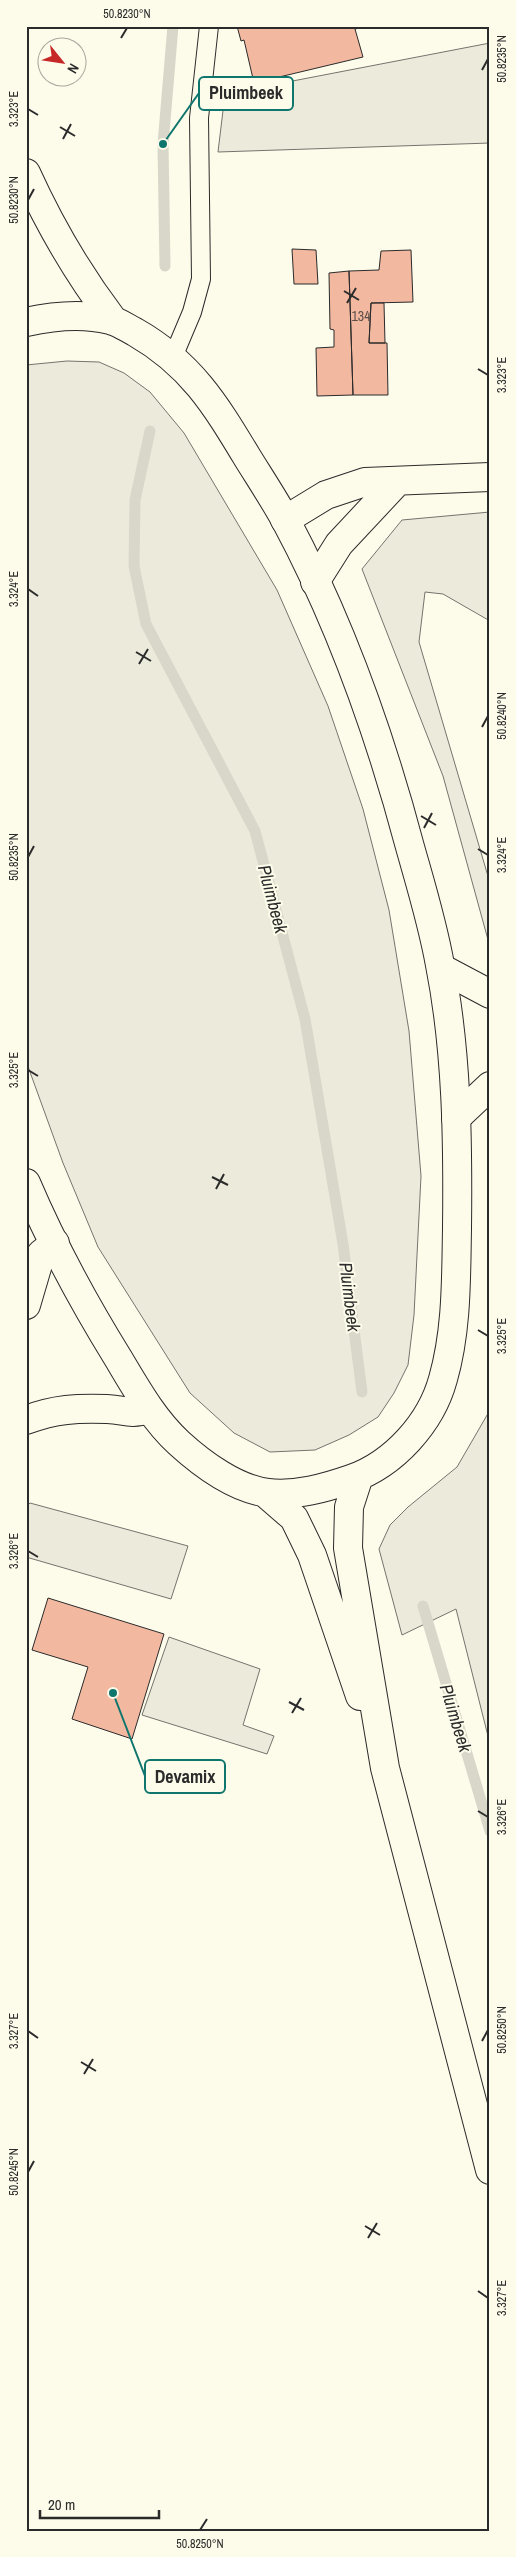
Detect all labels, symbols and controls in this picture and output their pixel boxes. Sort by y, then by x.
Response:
text: 50.8230°N [103,6,151,22]
text: 50.8235°N [494,35,510,83]
north arrow [38,38,88,88]
text: N [63,60,83,77]
callout: Pluimbeek [199,77,293,110]
text: Pluimbeek [209,80,284,105]
text: 3.323°E [6,91,22,127]
text: 50.8230°N [6,176,22,224]
house number: 134 [351,307,371,325]
text: 3.323°E [494,357,510,393]
text: 3.324°E [6,571,22,607]
text: 50.8240°N [494,692,510,740]
text: 50.8235°N [6,833,22,881]
text: 3.324°E [494,837,510,873]
water label: Pluimbeek [252,862,294,937]
text: 3.325°E [6,1052,22,1088]
water label: Pluimbeek [333,1261,367,1334]
text: 3.325°E [494,1318,510,1354]
text: 3.326°E [6,1533,22,1569]
water label: Pluimbeek [434,1681,478,1756]
callout: Devamix [145,1760,225,1793]
text: Devamix [155,1764,216,1789]
text: 3.326°E [494,1799,510,1835]
text: 50.8250°N [494,2006,510,2054]
text: 3.327°E [6,2013,22,2049]
text: 50.8245°N [6,2148,22,2196]
text: 3.327°E [494,2280,510,2316]
scale bar [40,2487,159,2519]
text: 20 m [48,2494,75,2515]
text: 50.8250°N [176,2536,224,2552]

